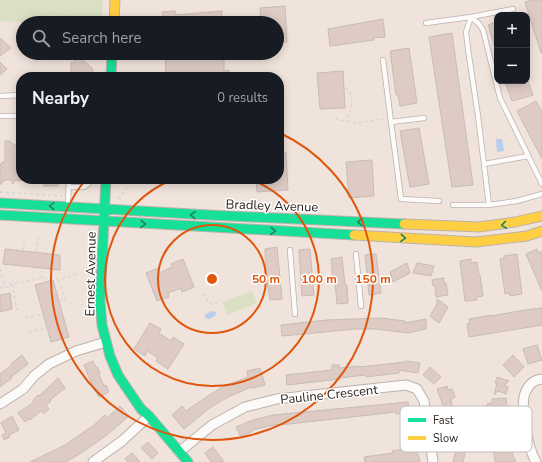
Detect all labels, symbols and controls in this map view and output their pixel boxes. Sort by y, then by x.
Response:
map controls [494,12,530,84]
button: + [494,12,530,48]
search box [16,16,284,60]
icon: search [30,27,52,49]
text: Search here [62,28,142,48]
button: − [494,48,530,84]
text: Nearby [32,87,89,110]
text: 0 results [217,89,268,107]
street label: Bradley Avenue [225,195,319,217]
one-way arrow [49,202,55,211]
one-way arrow [190,210,196,219]
one-way arrow [357,217,363,226]
one-way arrow [140,219,146,228]
one-way arrow [501,220,507,229]
one-way arrow [270,227,276,235]
street label: Ernest Avenue [81,231,101,317]
one-way arrow [400,234,406,243]
text: 50 m [252,271,280,287]
text: 100 m [301,271,337,287]
text: 150 m [355,271,391,287]
centre of rings [205,272,219,286]
street label: Pauline Crescent [280,381,379,409]
legend [400,406,532,452]
text: Fast [433,413,454,428]
text: Slow [433,431,458,446]

